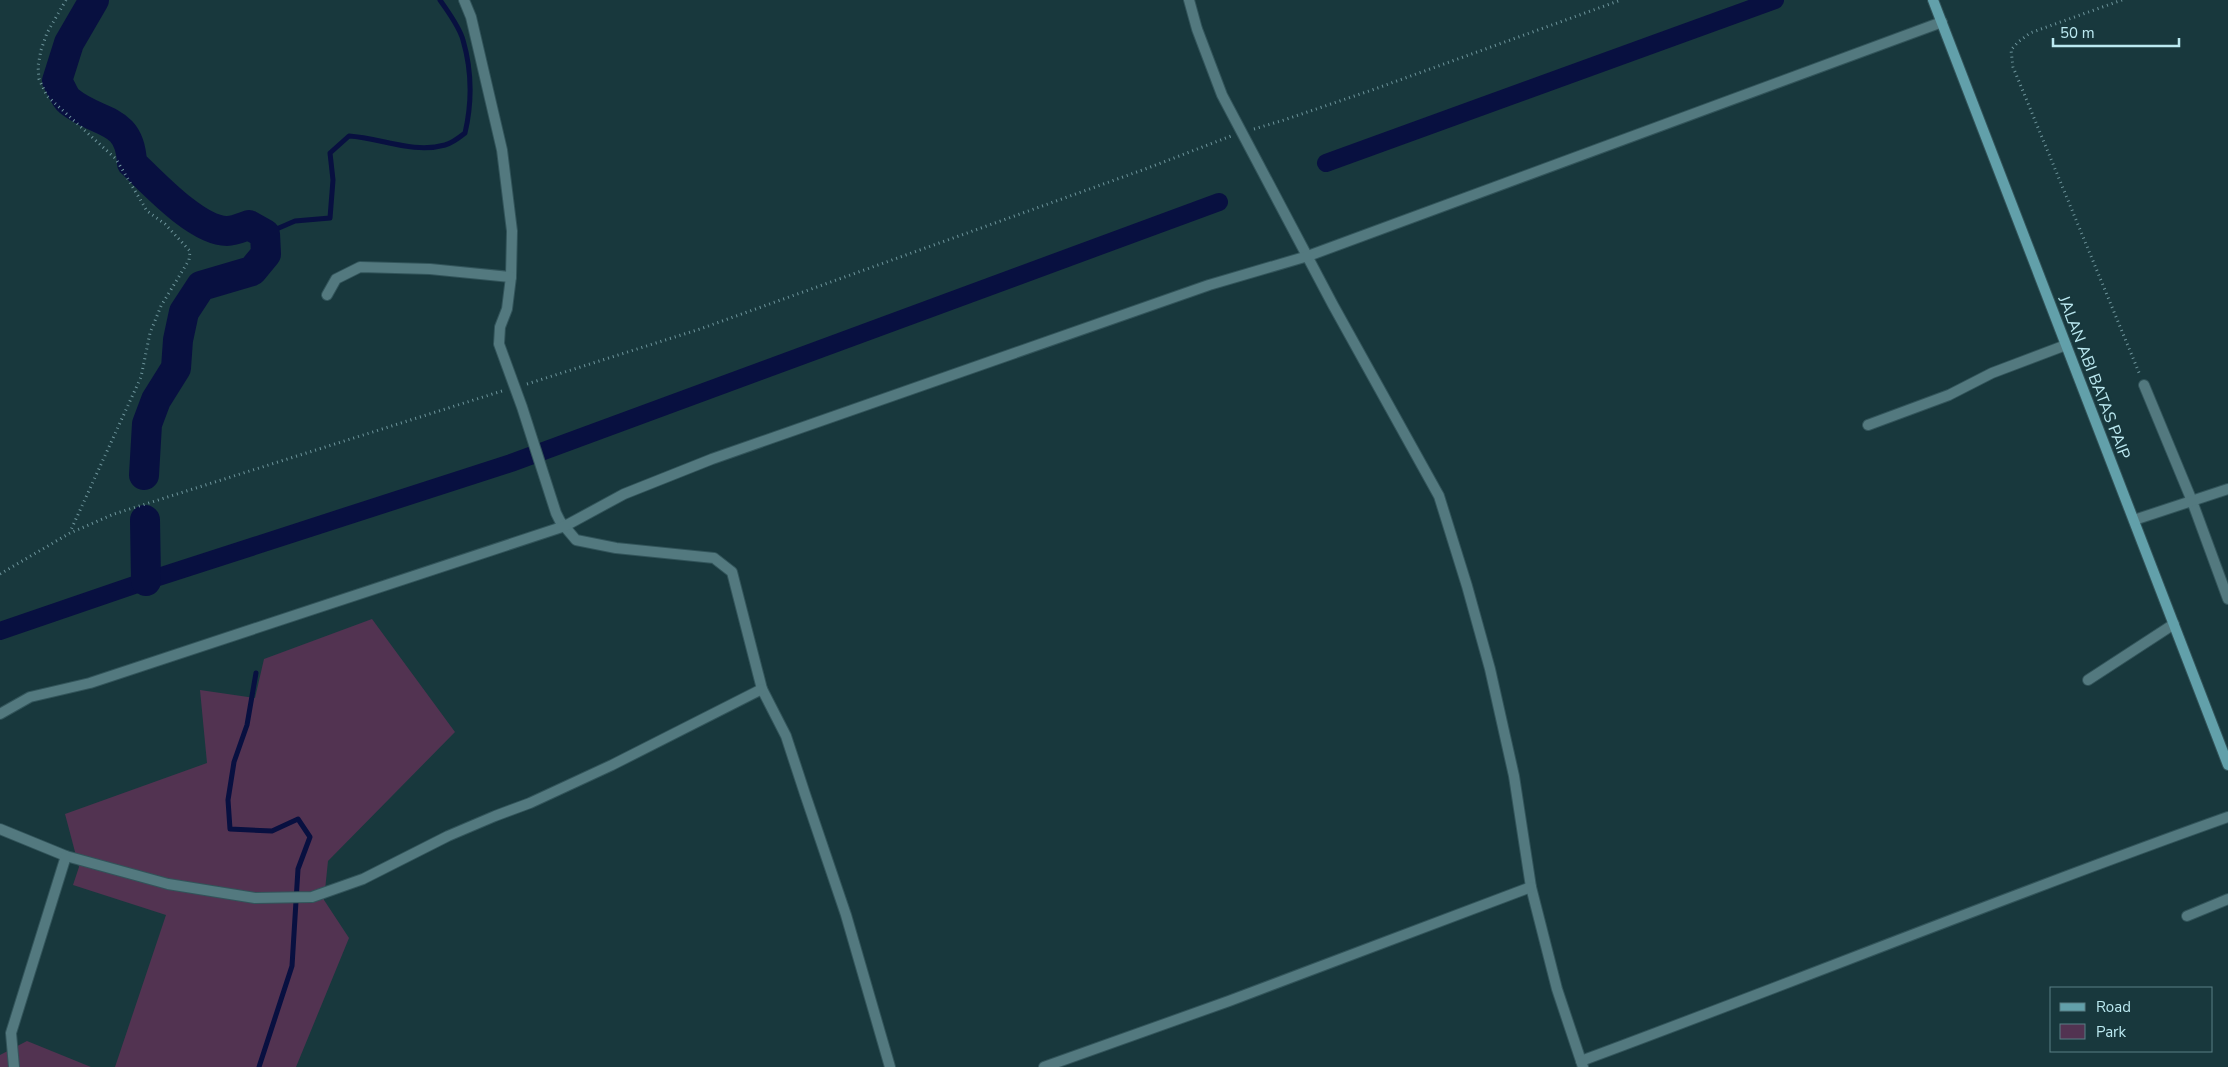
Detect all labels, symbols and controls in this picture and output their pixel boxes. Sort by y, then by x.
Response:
scale bar [2053,15,2179,47]
text: 50 m [2060,23,2095,43]
street label: JALAN ABI BATAS PAIP [2052,292,2135,462]
legend [2050,987,2213,1052]
text: Road [2096,997,2131,1017]
text: Park [2096,1022,2126,1042]

